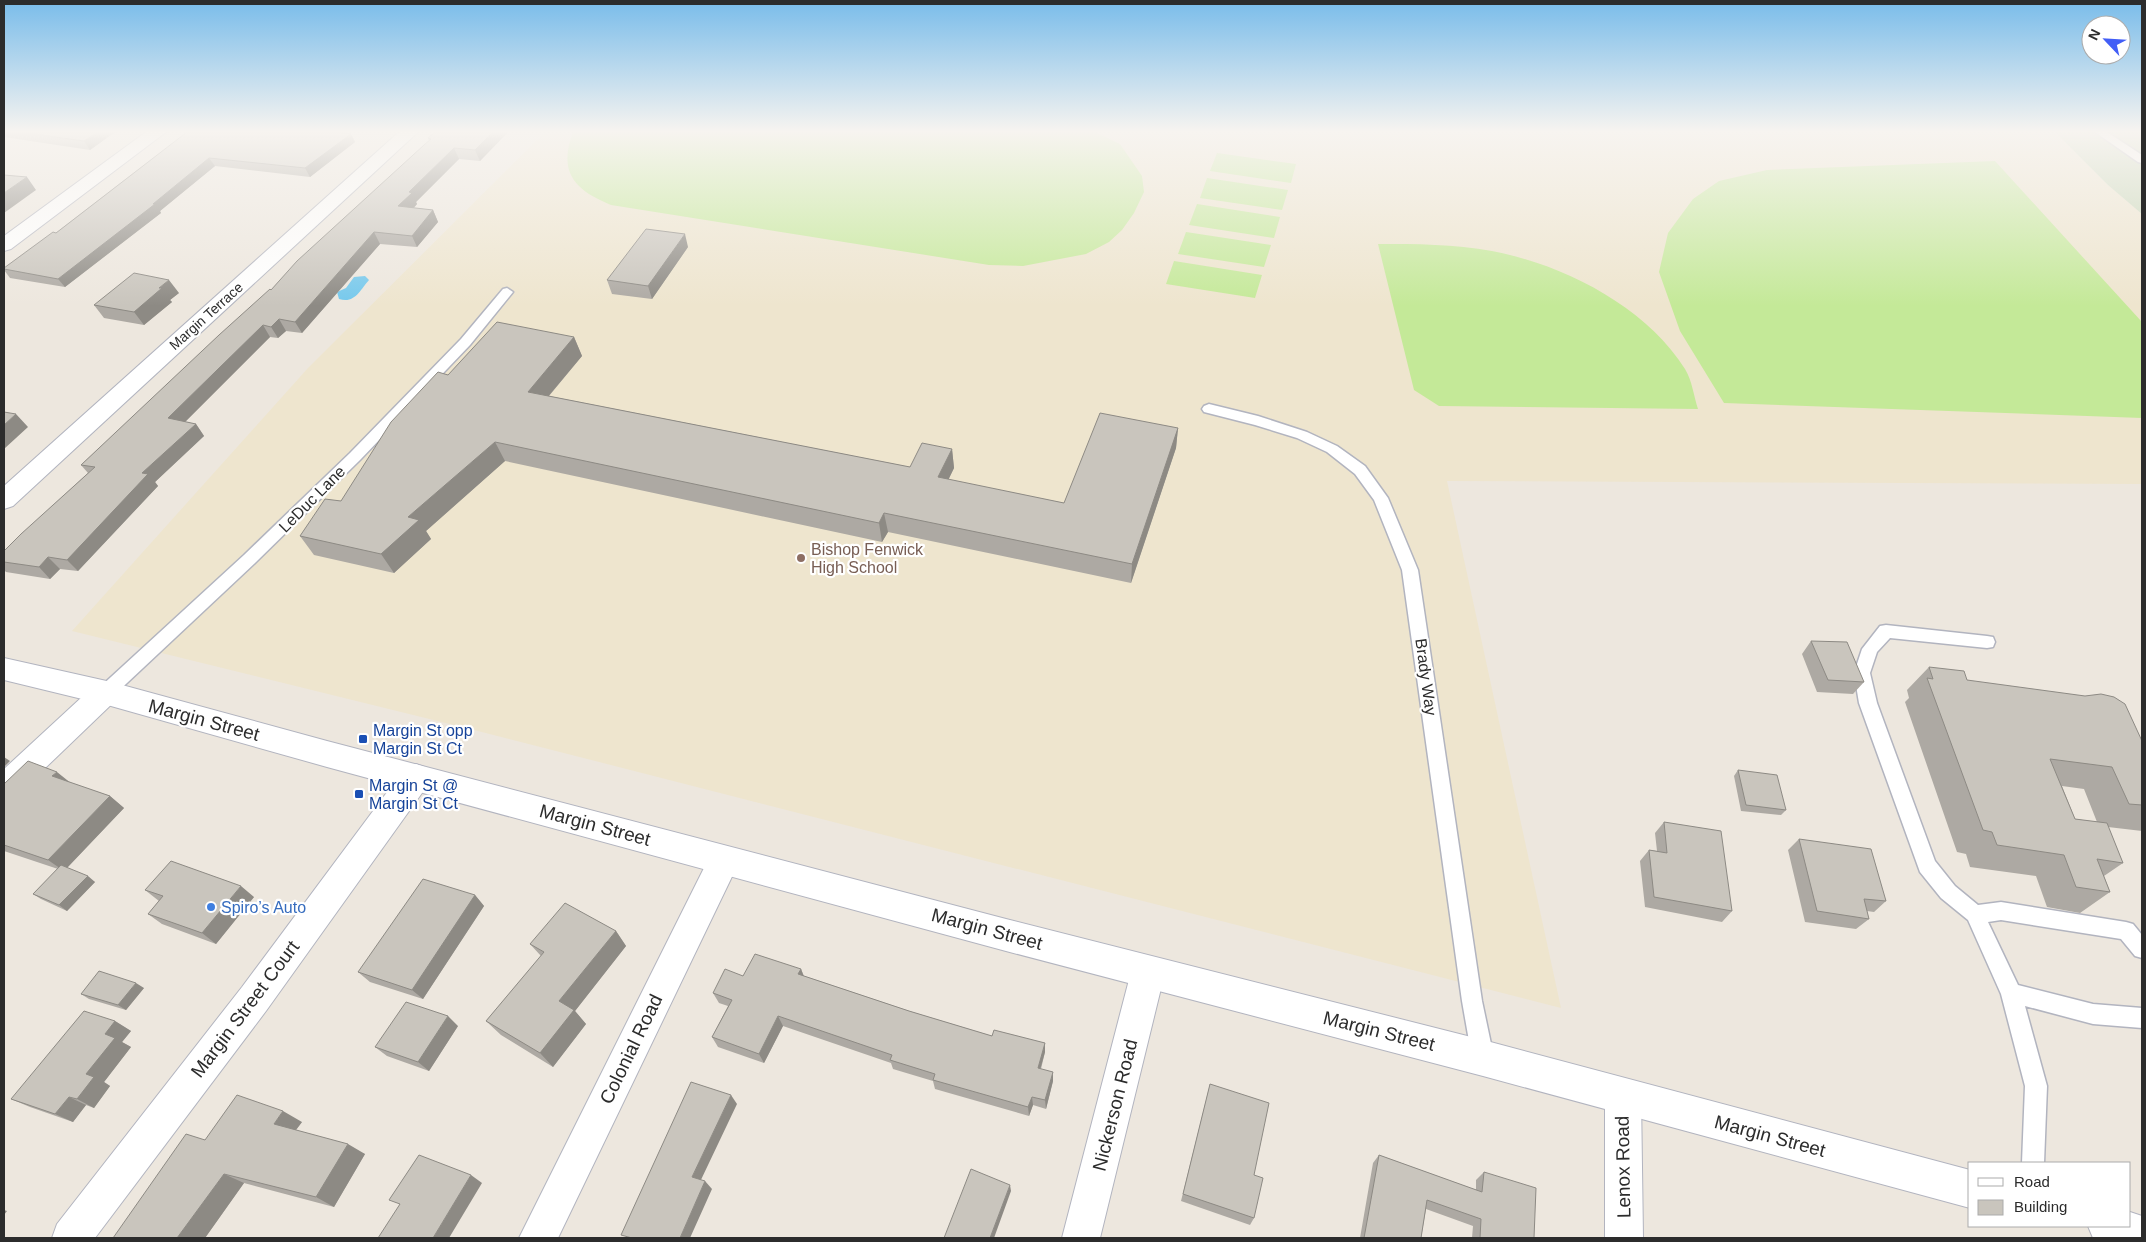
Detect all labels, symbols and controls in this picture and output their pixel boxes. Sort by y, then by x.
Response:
north arrow [2081,15,2131,65]
text: N [2085,27,2104,42]
street label: Margin Terrace [166,279,246,353]
street label: LeDuc Lane [275,462,349,536]
place label: Bishop Fenwick High School [811,541,924,576]
marker: Bishop Fenwick High School [795,552,807,564]
street label: Brady Way [1412,637,1440,717]
street label: Margin Street [146,695,262,745]
place label: Margin St opp Margin St Ct [373,722,473,757]
marker: Margin St opp Margin St Ct [357,733,369,745]
place label: Margin St @ Margin St Ct [369,777,458,812]
marker: Margin St @ Margin St Ct [353,788,365,800]
street label: Margin Street [537,800,653,850]
place label: Spiro’s Auto [221,899,306,916]
marker: Spiro’s Auto [205,901,217,913]
street label: Margin Street [929,904,1045,954]
street label: Margin Street Court [187,936,304,1082]
street label: Colonial Road [595,991,667,1107]
street label: Margin Street [1321,1007,1438,1055]
street label: Nickerson Road [1088,1037,1142,1173]
street label: Margin Street [1712,1111,1828,1161]
street label: Lenox Road [1612,1116,1634,1218]
legend [1968,1162,2131,1227]
text: Road [2014,1173,2050,1190]
text: Building [2014,1198,2067,1215]

